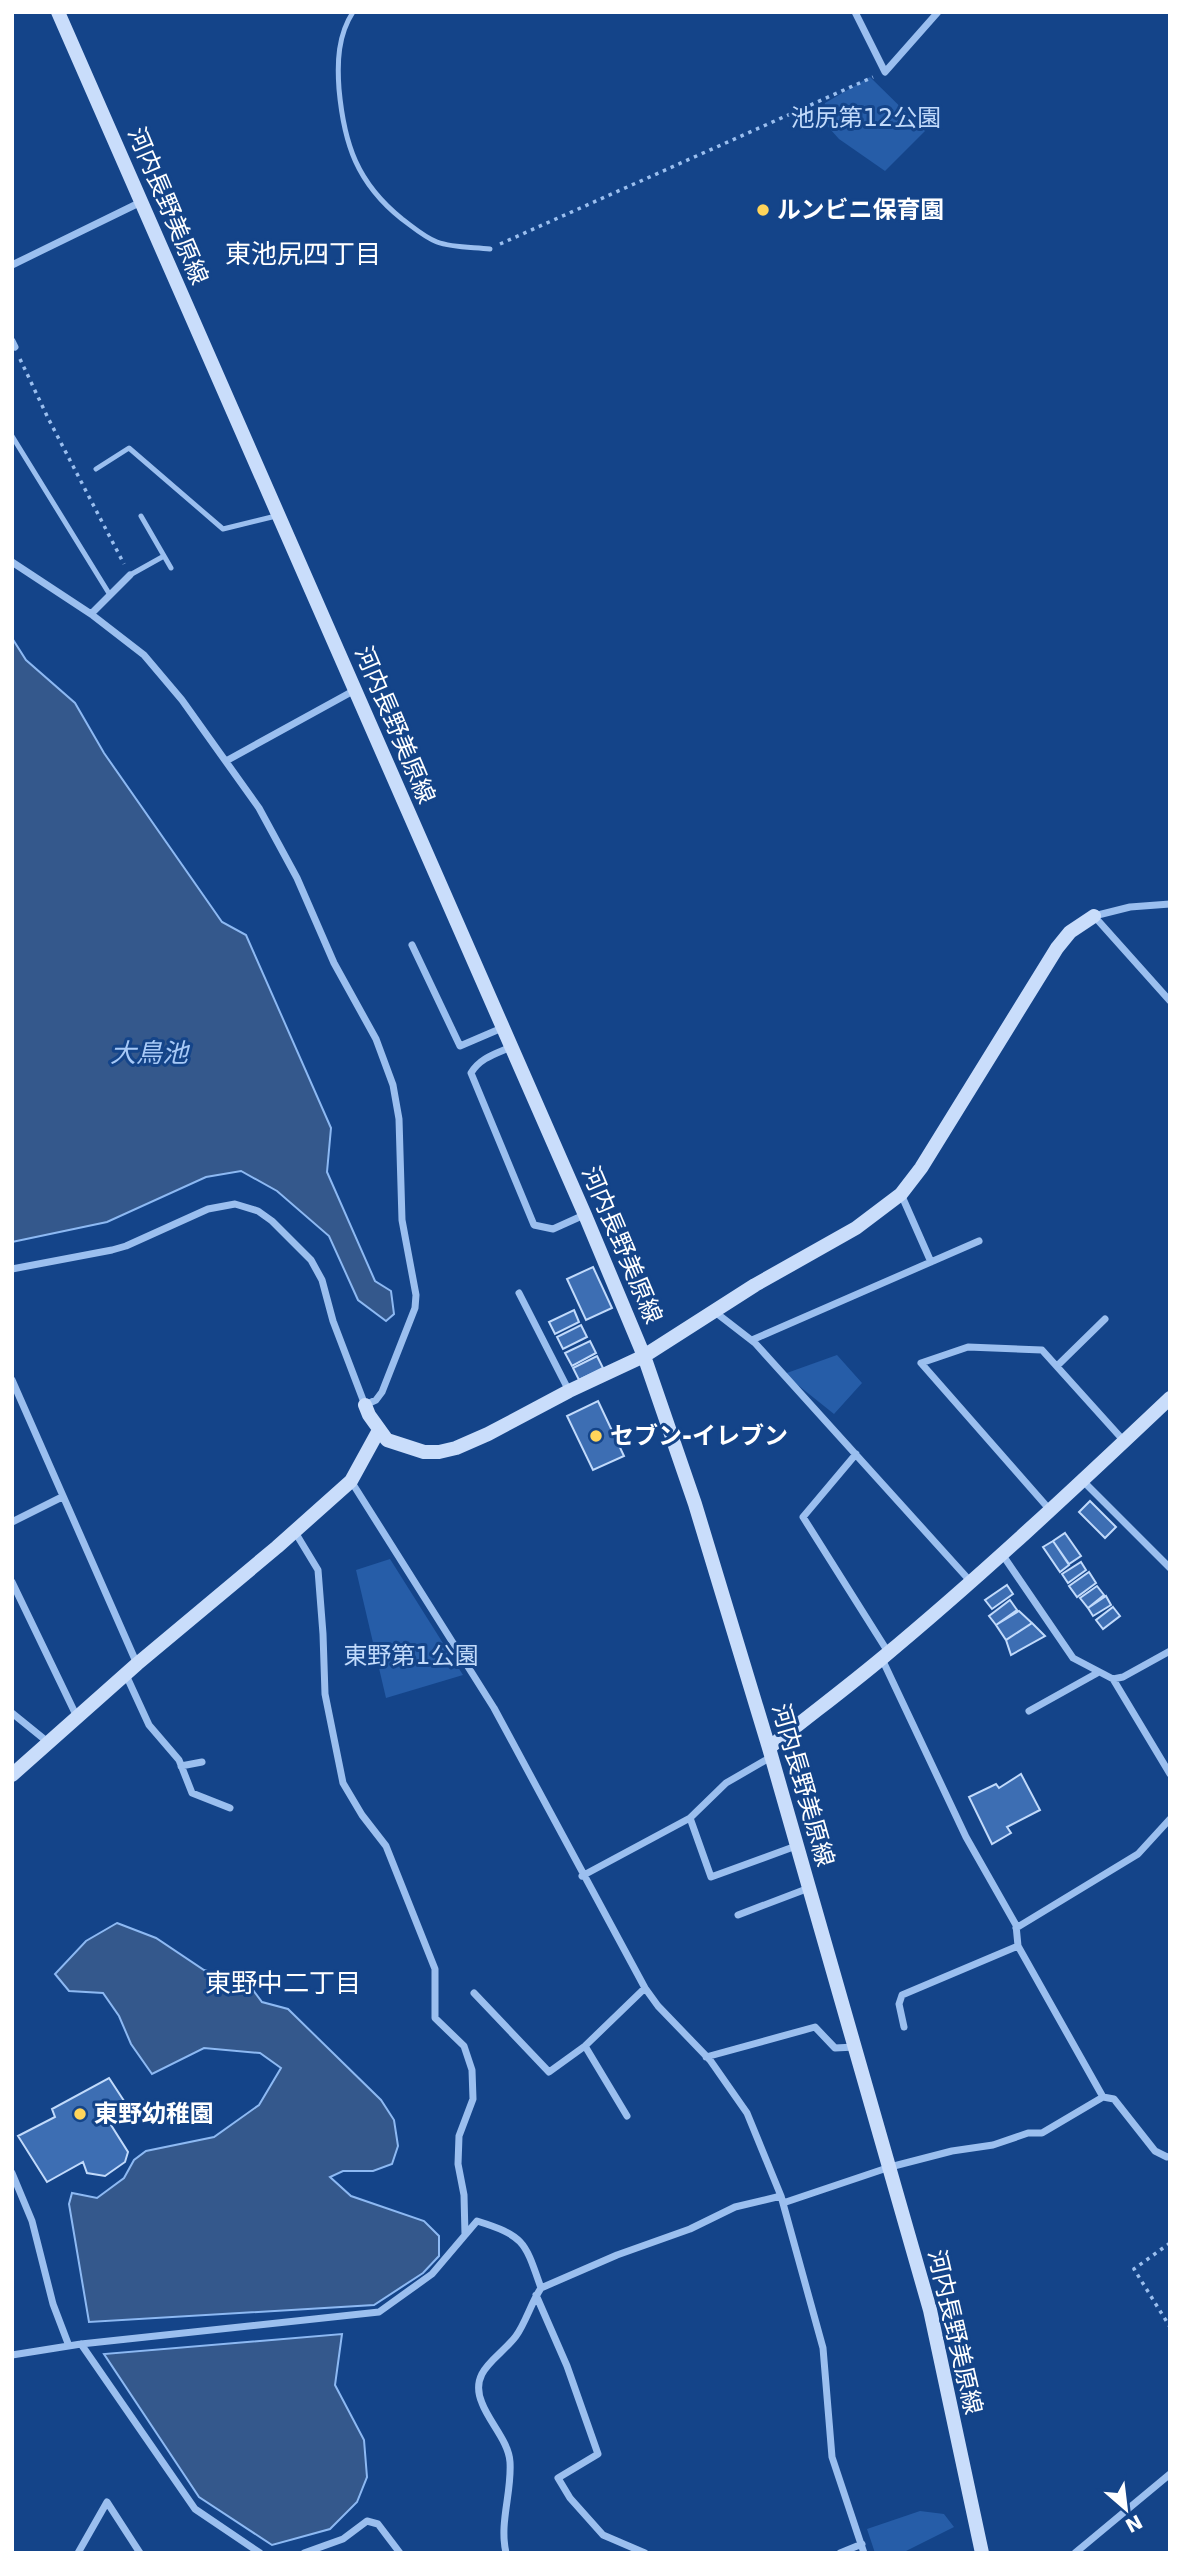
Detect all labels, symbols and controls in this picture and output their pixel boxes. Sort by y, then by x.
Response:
park label: 池尻第12公園 [791,104,941,132]
street label: 河内長野美原線 [122,123,214,289]
place label: ルンビニ保育園 [777,196,945,224]
marker: ルンビニ保育園 [755,202,771,218]
district label: 東池尻四丁目 [225,239,381,269]
street label: 河内長野美原線 [349,642,441,808]
water label: 大鳥池 [110,1038,191,1068]
street label: 河内長野美原線 [576,1162,668,1328]
place label: セブン-イレブン [610,1422,788,1450]
marker: セブン-イレブン [588,1428,604,1444]
park label: 東野第1公園 [343,1642,479,1670]
street label: 河内長野美原線 [766,1700,840,1870]
district label: 東野中二丁目 [205,1968,361,1998]
place label: 東野幼稚園 [94,2100,214,2128]
marker: 東野幼稚園 [72,2106,88,2122]
street label: 河内長野美原線 [922,2247,988,2417]
north arrow [1091,2474,1161,2544]
text: N [1122,2511,1146,2537]

